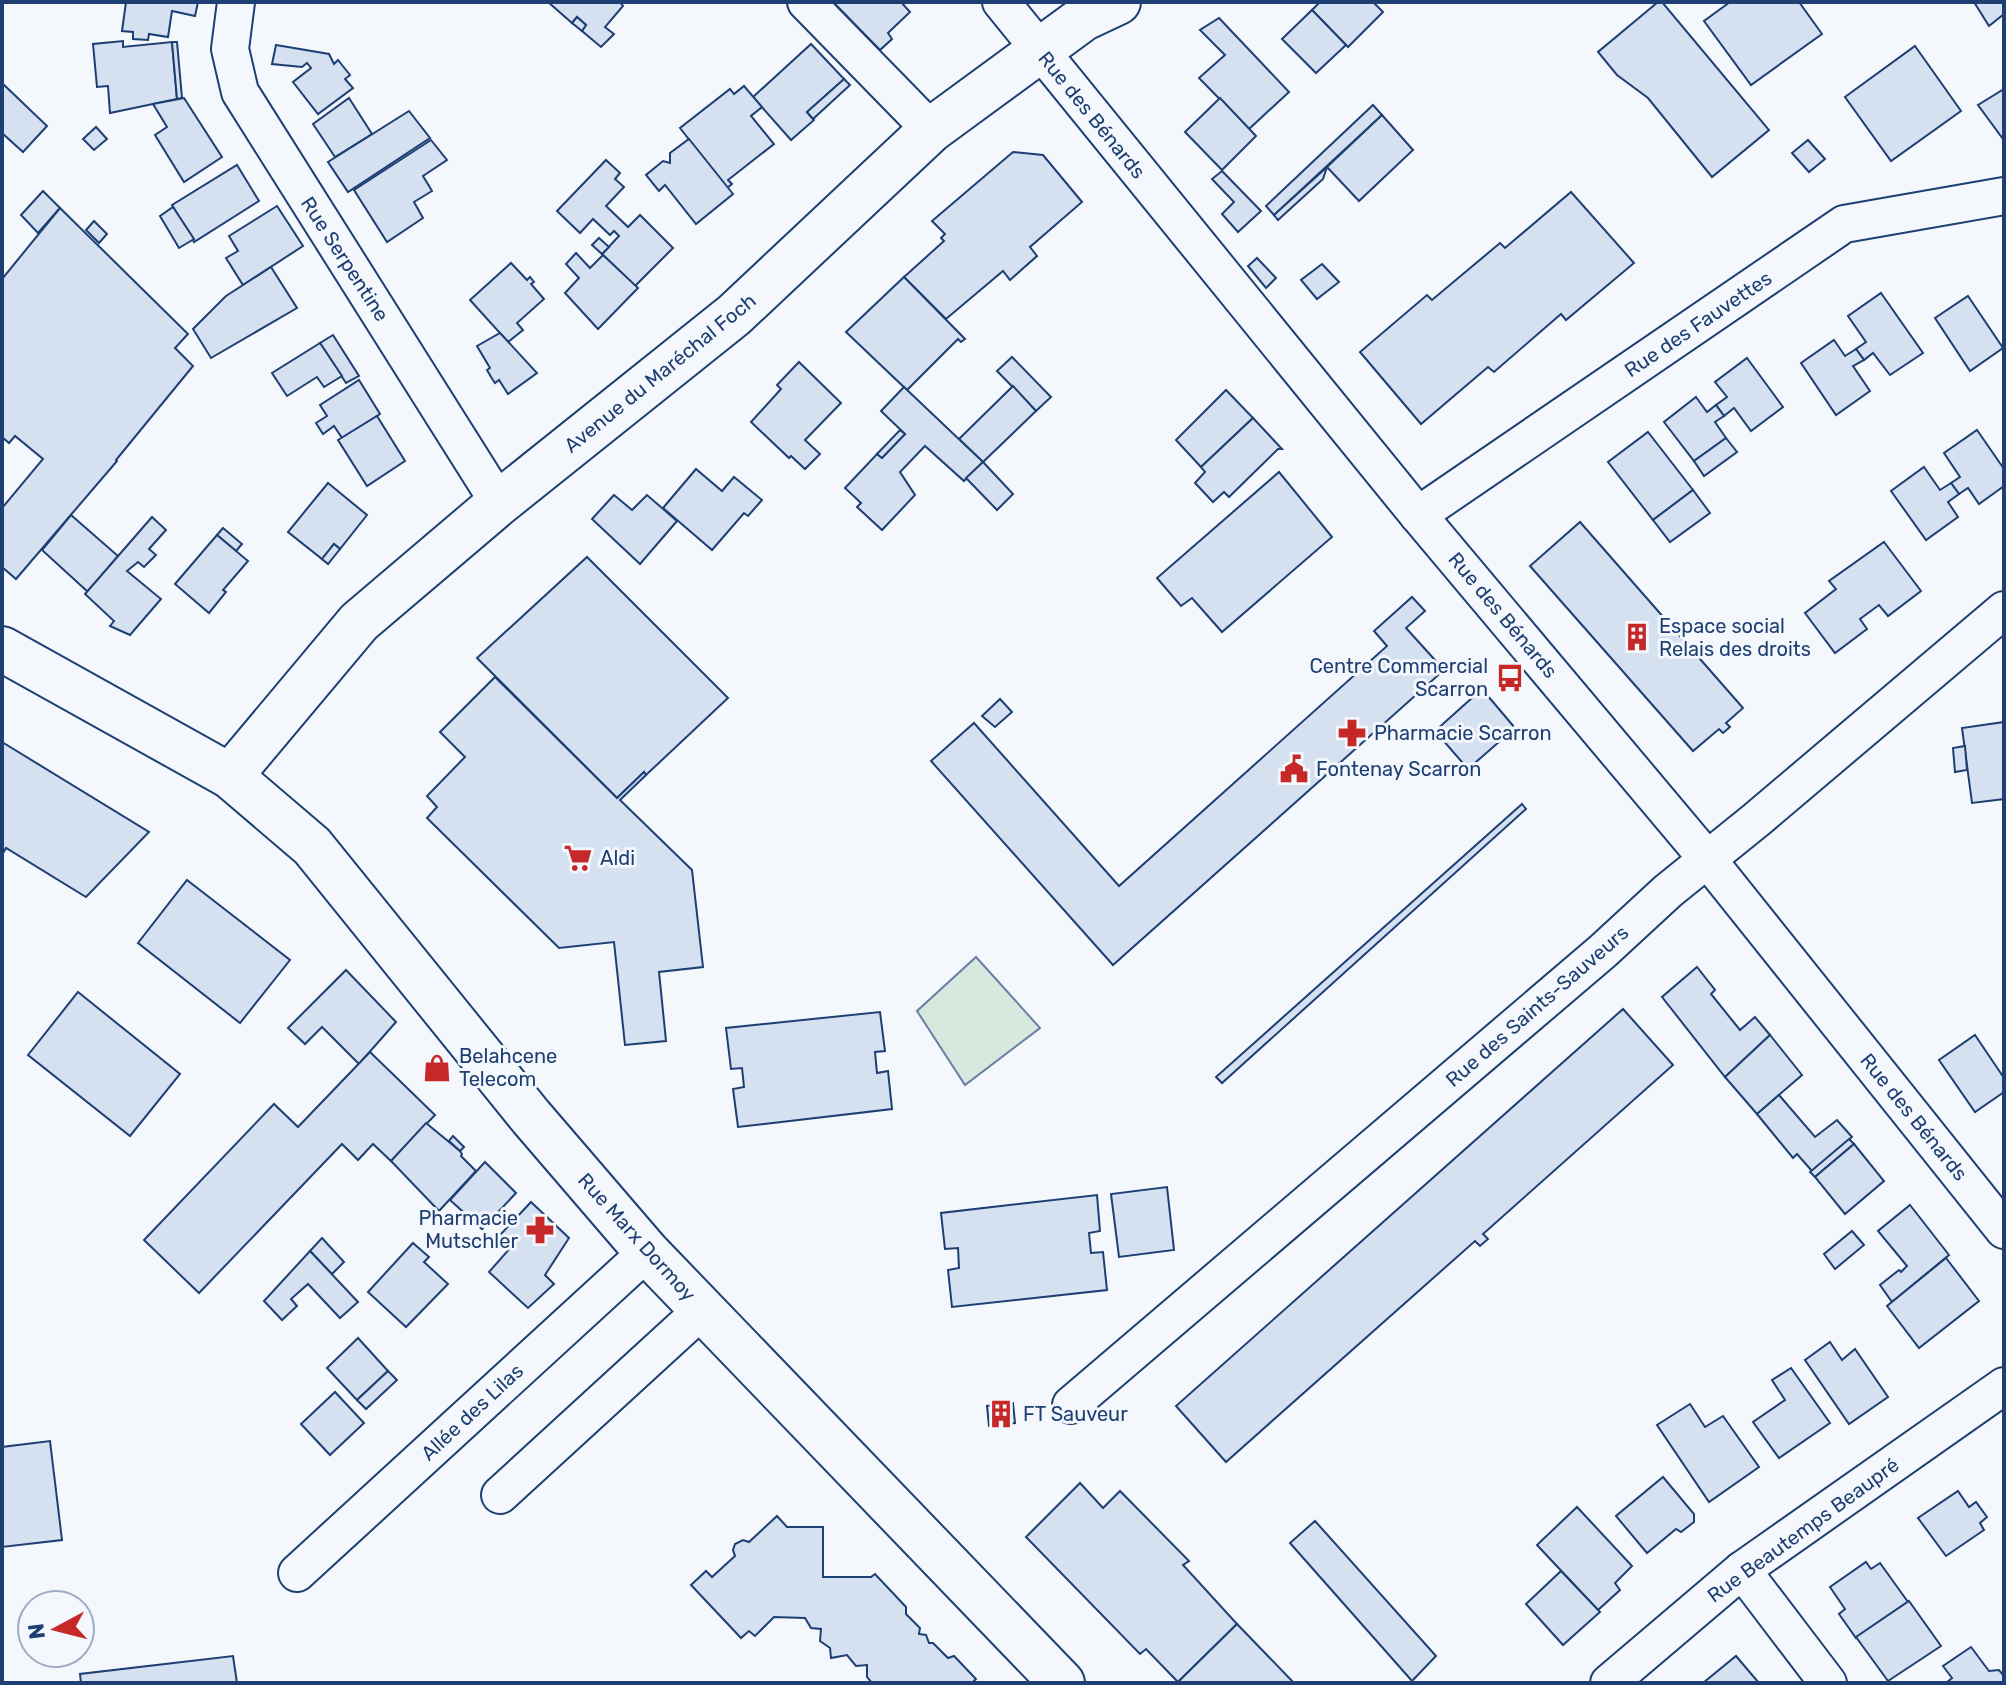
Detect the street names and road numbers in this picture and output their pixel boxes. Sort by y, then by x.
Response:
street label: Rue des Bénards [1033,47,1151,183]
street label: Rue Serpentine [296,192,394,326]
street label: Rue des Fauvettes [1620,266,1776,382]
street label: Avenue du Maréchal Foch [559,288,761,458]
street label: Rue des Bénards [1443,547,1563,683]
street label: Rue des Saints-Sauveurs [1441,920,1633,1092]
street label: Rue des Bénards [1855,1049,1973,1185]
street label: Rue Marx Dormoy [573,1168,701,1306]
street label: Allée des Lilas [416,1359,528,1465]
street label: Rue Beautemps Beaupré [1703,1452,1903,1608]

